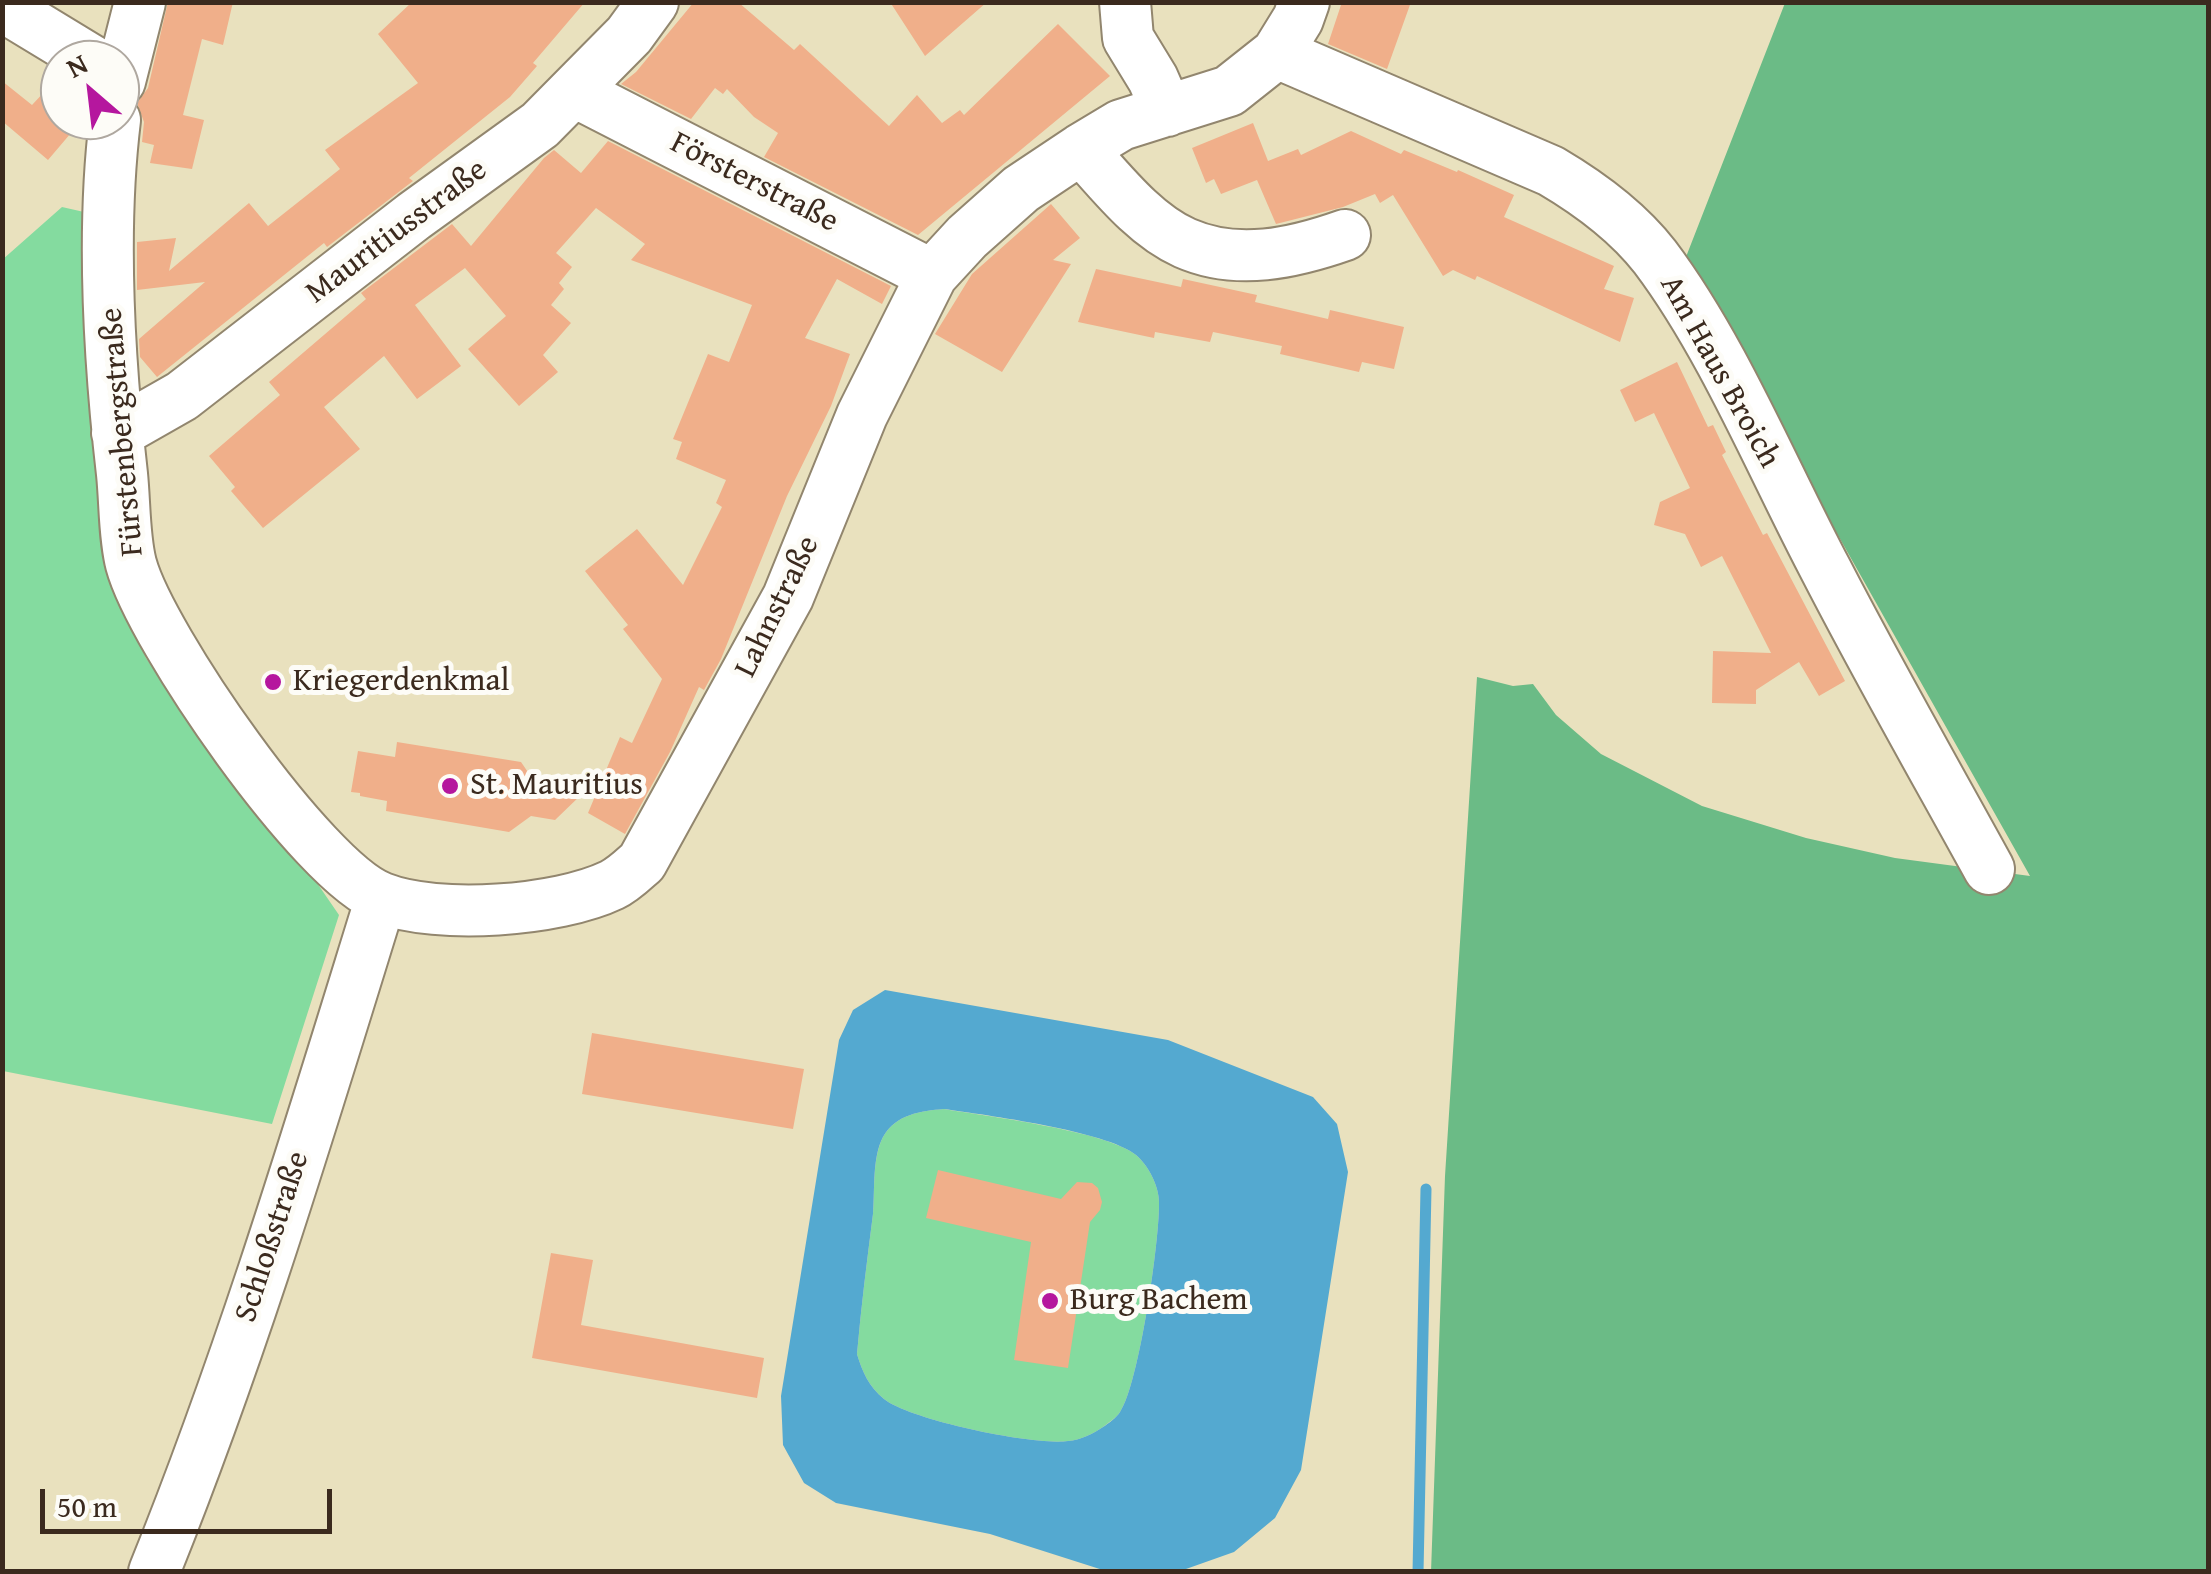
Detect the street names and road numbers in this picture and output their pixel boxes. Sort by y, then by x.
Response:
street label: Försterstraße [664,124,844,242]
street label: Mauritiusstraße [299,151,495,313]
street label: Am Haus Broich [1650,269,1788,475]
street label: Fürstenbergstraße [93,306,153,558]
street label: Lahnstraße [727,530,829,684]
street label: Schloßstraße [227,1147,319,1327]

